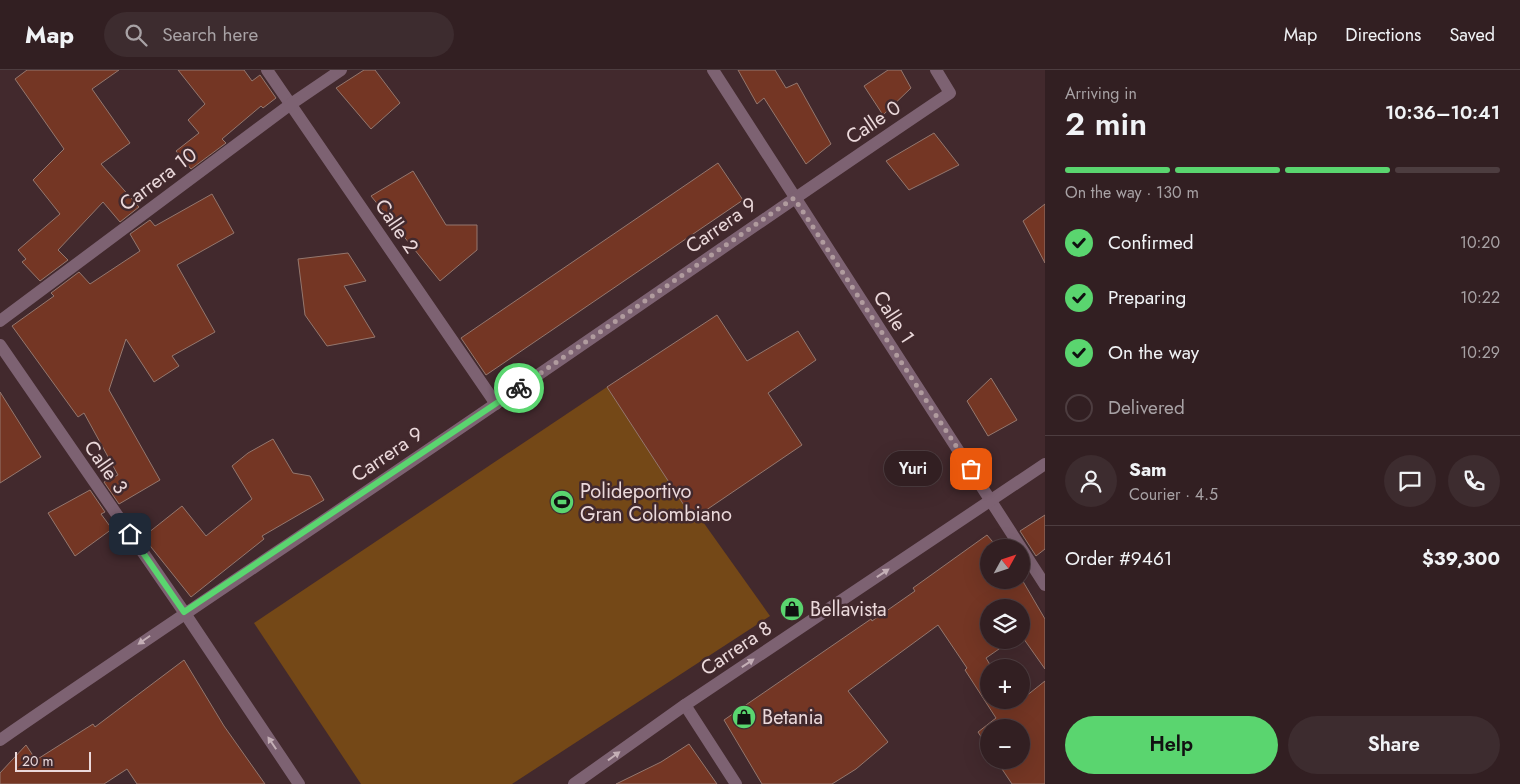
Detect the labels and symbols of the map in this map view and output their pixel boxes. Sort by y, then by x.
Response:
street label: Calle 0 [840,93,907,151]
street label: Carrera 10 [113,141,203,218]
street label: Carrera 9 [680,190,763,261]
street label: Calle 2 [368,193,425,259]
street label: Calle 1 [866,285,921,349]
courier [494,363,544,413]
street label: Carrera 9 [346,420,429,489]
street label: Calle 3 [77,434,135,500]
pin [950,448,992,490]
callout: Yuri [884,452,941,486]
place label: Polideportivo Gran Colombiano [580,477,732,529]
sports icon: Polideportivo Gran Colombiano [549,489,575,515]
pin [109,513,151,555]
north arrow [980,539,1030,589]
one-way arrow [876,568,890,578]
place label: Bellavista [810,595,887,624]
shop icon: Bellavista [779,596,805,622]
street label: Carrera 8 [695,614,778,683]
one-way arrow [137,635,151,645]
one-way arrow [741,658,754,668]
place label: Betania [762,703,823,732]
shop icon: Betania [731,704,757,730]
one-way arrow [267,737,276,750]
scale bar [15,749,91,772]
one-way arrow [607,751,621,761]

